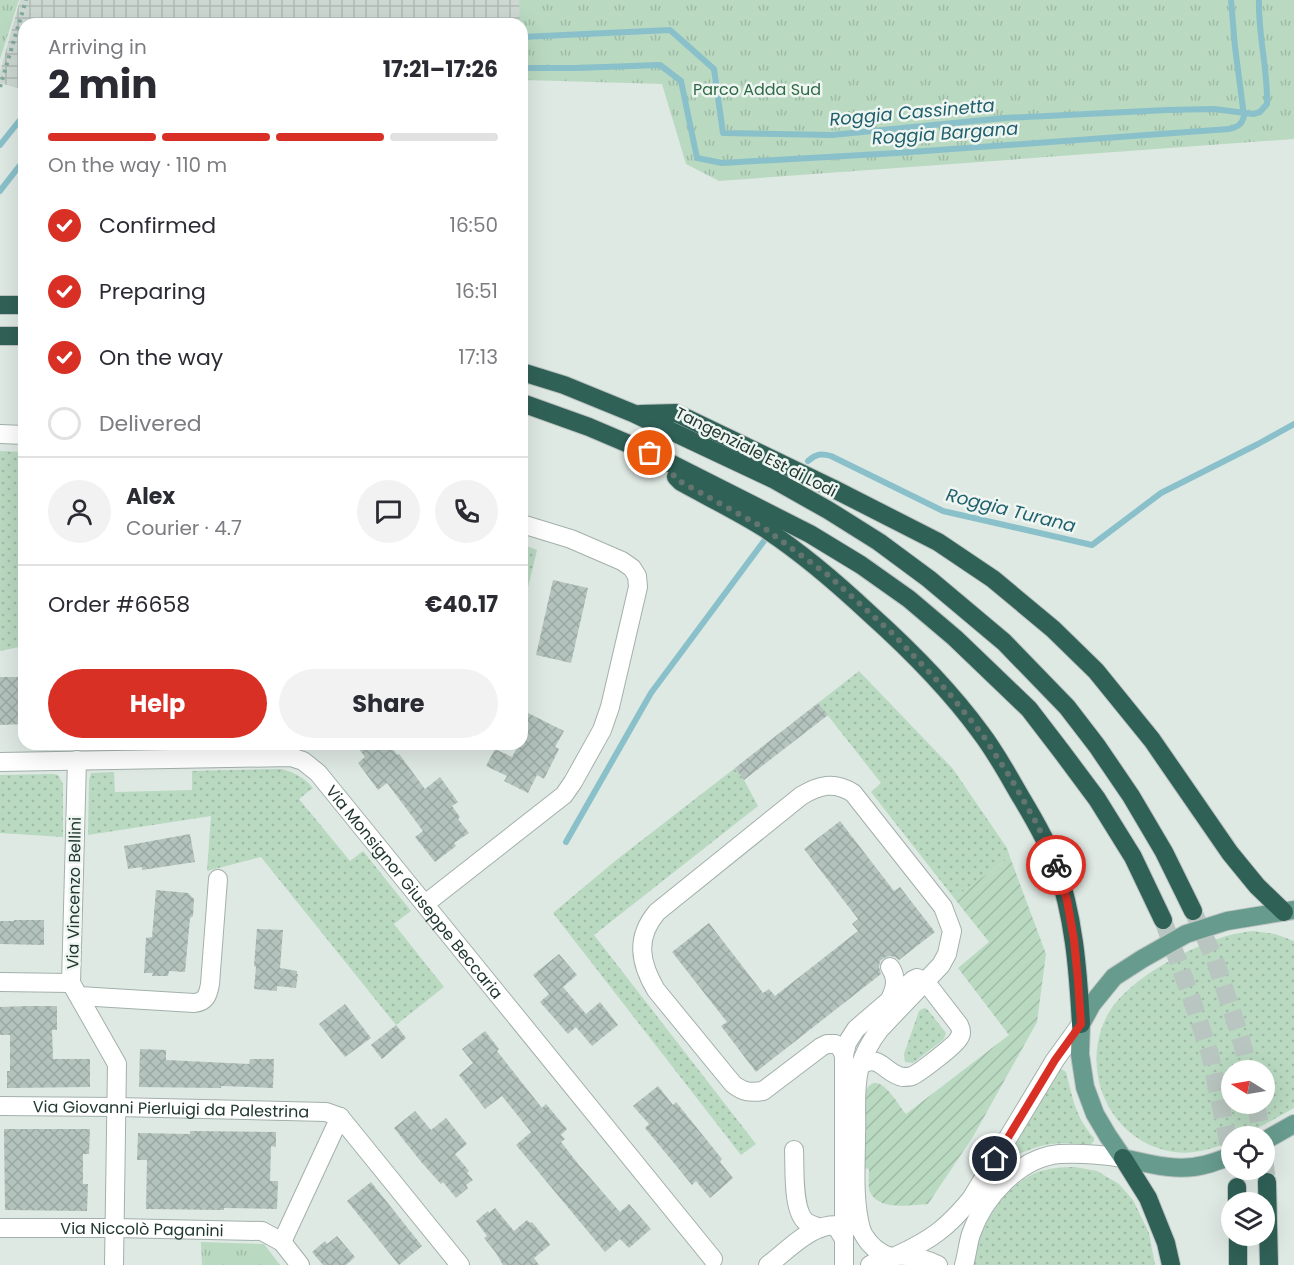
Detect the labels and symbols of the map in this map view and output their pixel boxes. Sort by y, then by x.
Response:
park label: Parco Adda Sud [693,78,821,101]
water label: Roggia Cassinetta [828,92,996,132]
water label: Roggia Bargana [871,115,1019,151]
street label: Tangenziale Est di Lodi [671,401,841,503]
pin [624,427,675,478]
water label: Roggia Turana [944,482,1078,538]
street label: Via Monsignor Giuseppe Beccaria [321,780,508,1004]
street label: Via Vincenzo Bellini [61,817,87,969]
courier [1026,835,1086,895]
north arrow [1221,1060,1275,1114]
street label: Via Giovanni Pierluigi da Palestrina [33,1095,309,1123]
pin [969,1133,1020,1184]
street label: Via Niccolò Paganini [60,1217,224,1242]

